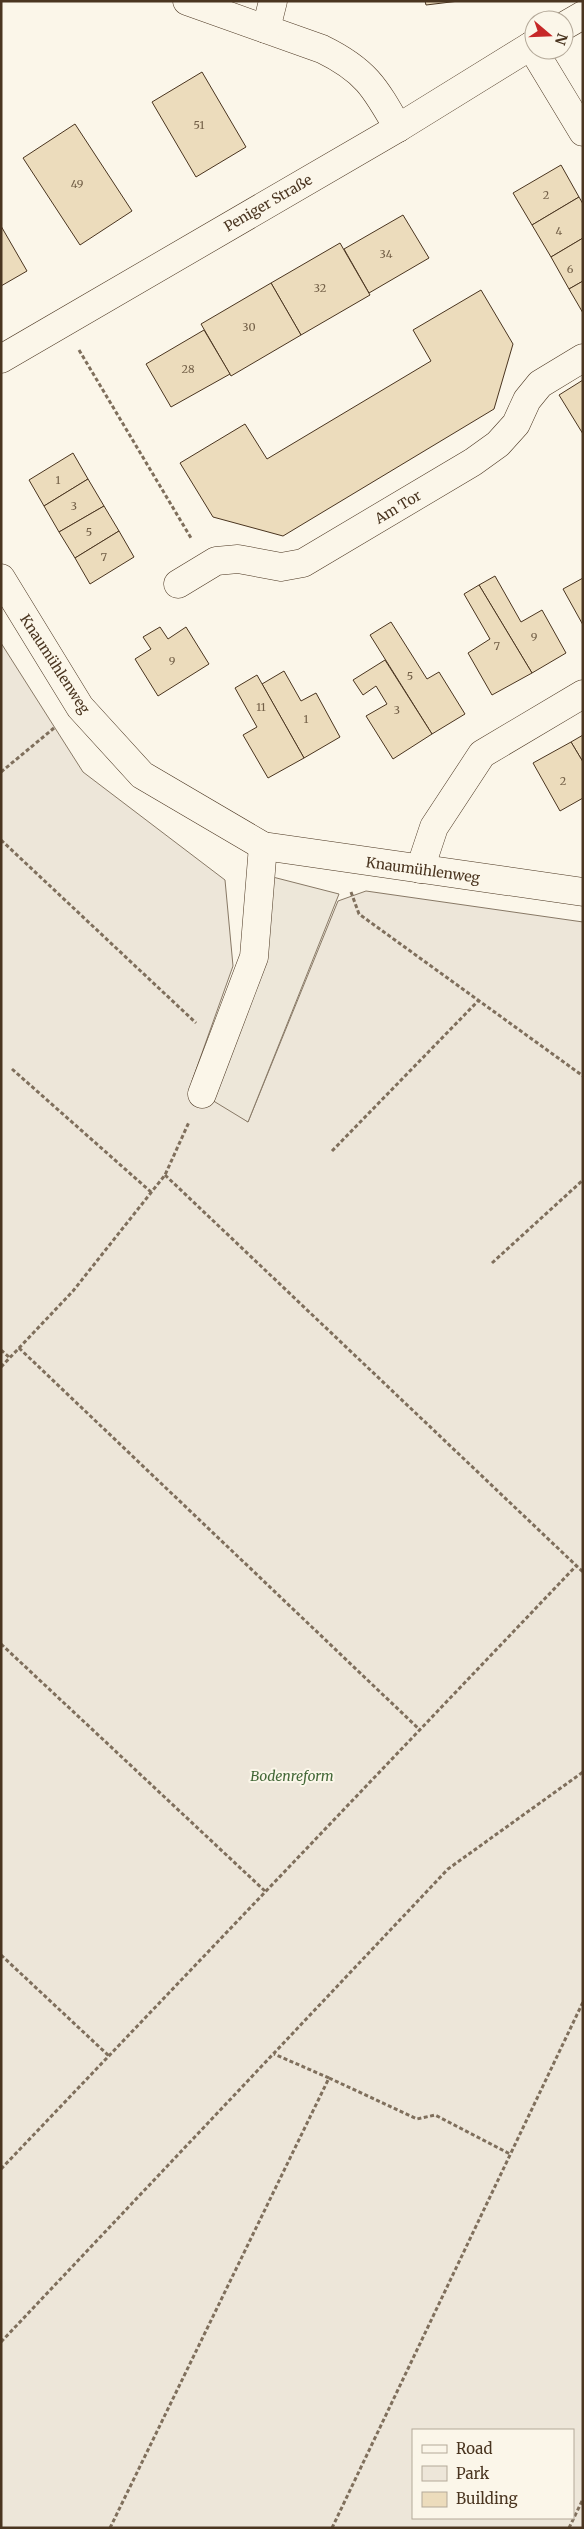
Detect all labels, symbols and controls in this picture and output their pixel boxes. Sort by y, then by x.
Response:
north arrow [524,10,574,60]
text: N [551,31,572,47]
house number: 51 [194,118,204,132]
street label: Peniger Straße [221,170,315,236]
house number: 49 [71,177,84,191]
house number: 2 [543,188,549,202]
house number: 4 [556,224,563,238]
house number: 34 [380,247,393,261]
house number: 6 [567,262,574,276]
house number: 32 [314,281,326,295]
house number: 30 [242,320,256,334]
house number: 28 [182,362,195,376]
house number: 1 [56,473,61,487]
street label: Am Tor [371,486,424,528]
house number: 3 [71,499,77,513]
house number: 5 [86,525,92,539]
house number: 7 [101,550,107,564]
street label: Knaumühlenweg [16,611,94,718]
house number: 9 [531,630,538,644]
house number: 7 [494,639,500,653]
house number: 9 [169,654,176,668]
house number: 5 [407,669,413,683]
house number: 11 [256,700,266,714]
house number: 3 [394,703,400,717]
house number: 1 [304,712,309,726]
house number: 2 [560,774,566,788]
street label: Knaumühlenweg [365,853,482,887]
park label: Bodenreform [250,1767,334,1785]
legend [412,2429,574,2519]
text: Road [456,2439,492,2458]
text: Park [456,2464,490,2483]
text: Building [456,2489,518,2508]

